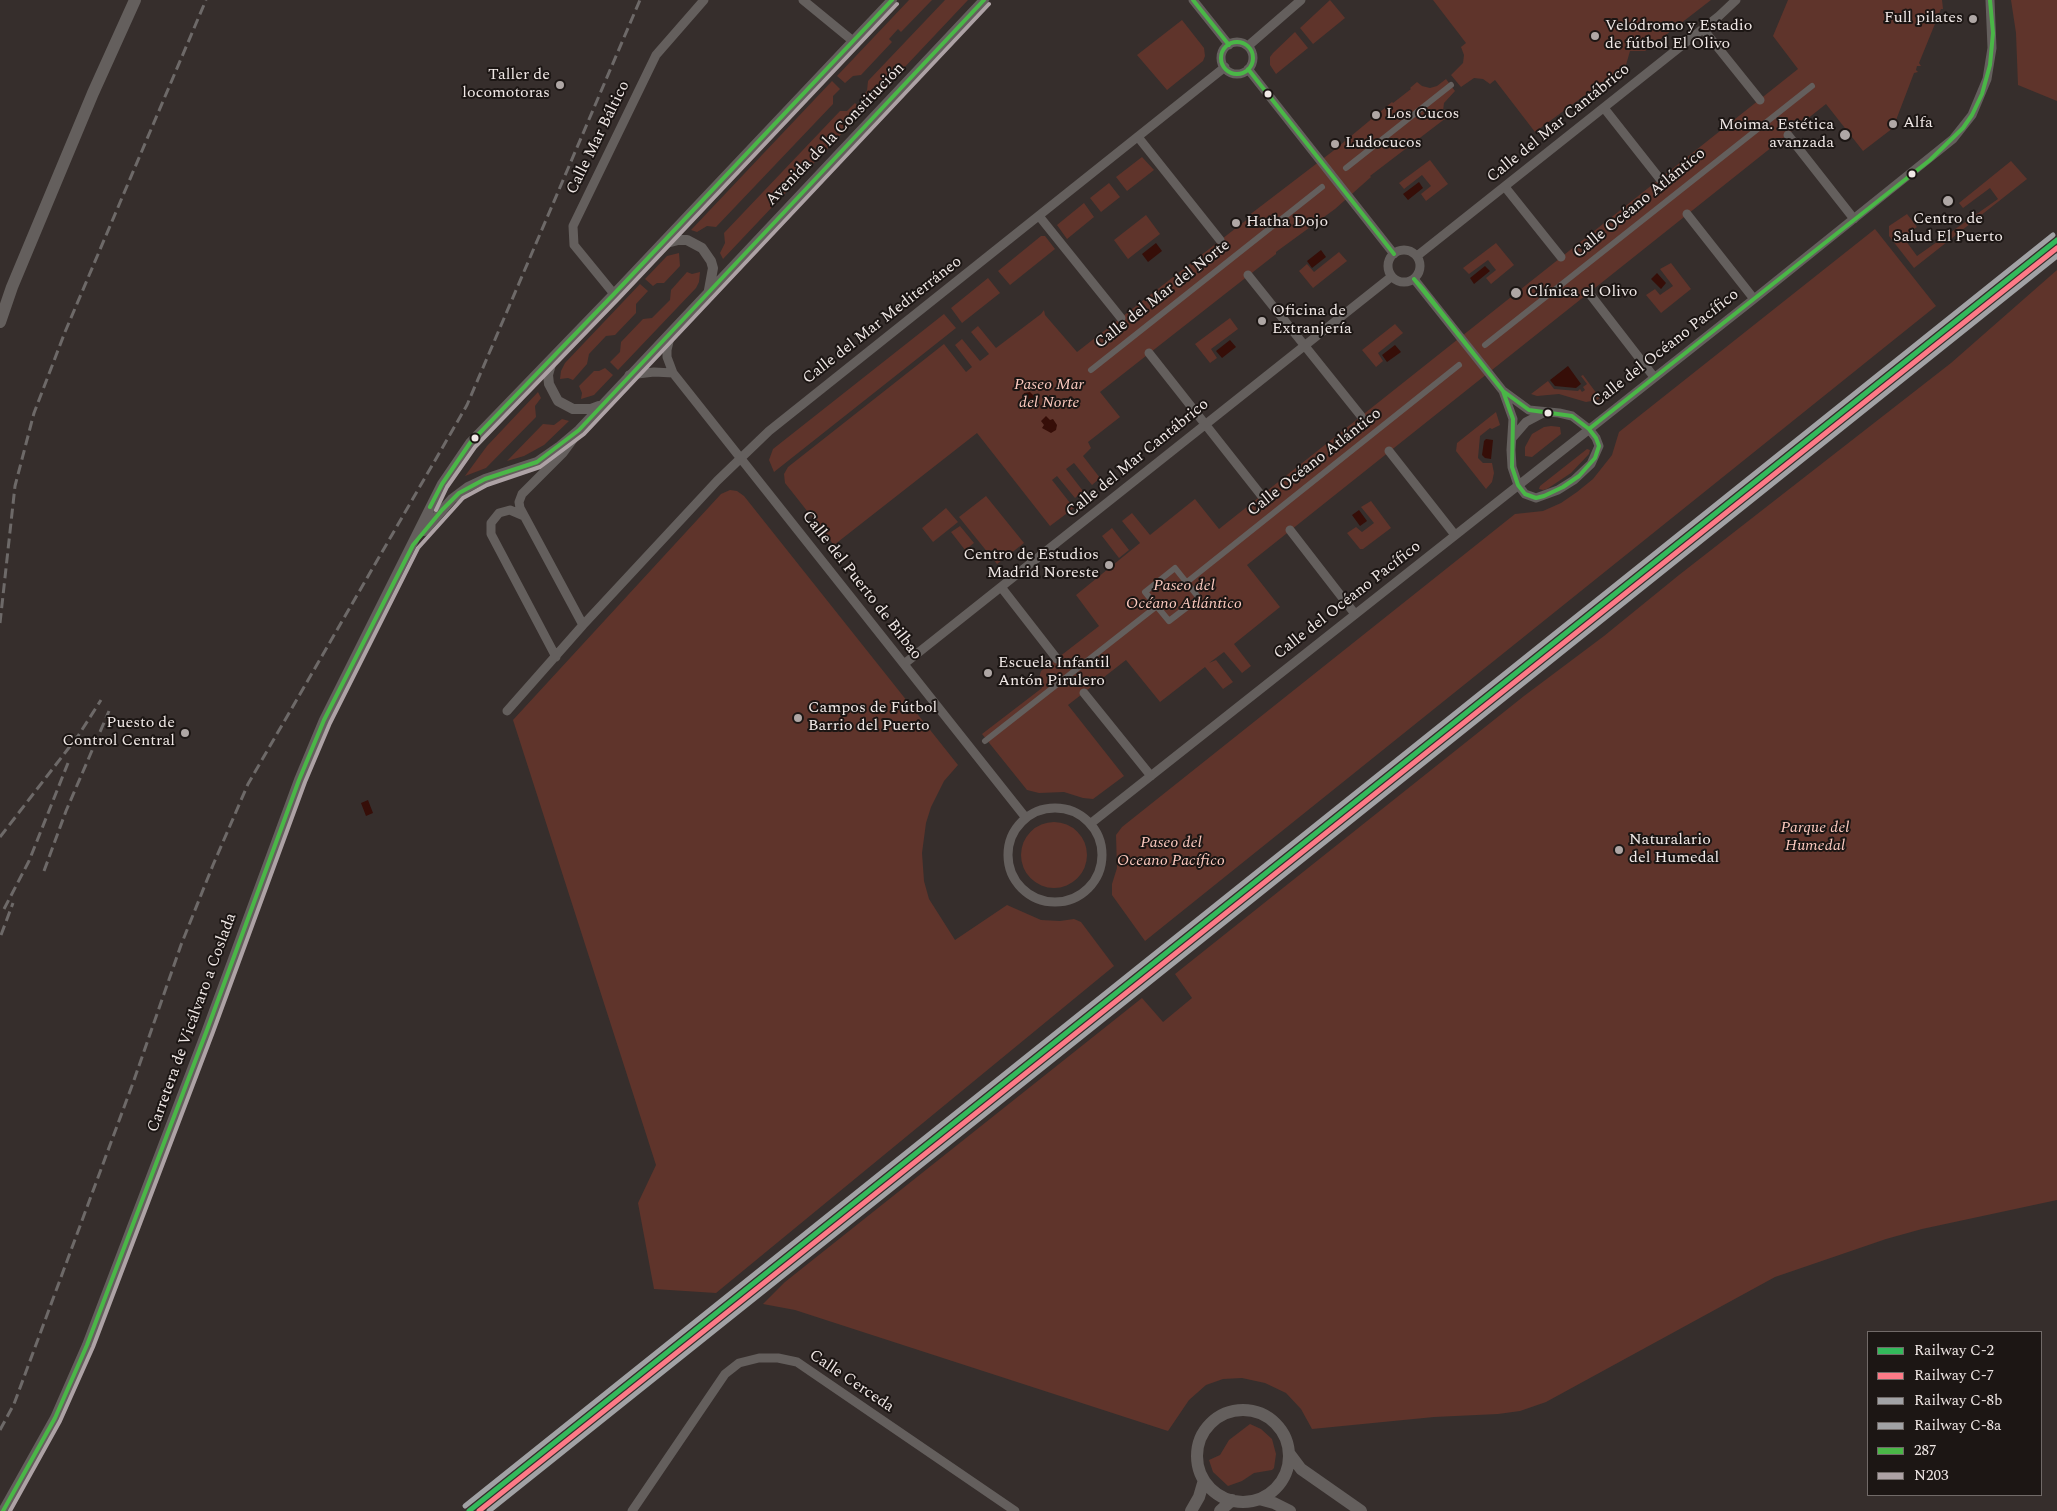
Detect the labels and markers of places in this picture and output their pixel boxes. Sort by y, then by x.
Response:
place label: Full pilates [1884,9,1963,29]
marker: Full pilates [1967,13,1979,25]
place label: Velódromo y Estadio de fútbol El Olivo [1605,17,1752,55]
marker: Velódromo y Estadio de fútbol El Olivo [1589,30,1601,42]
place label: Taller de locomotoras [462,66,550,104]
marker: Taller de locomotoras [554,79,566,91]
unlabelled marker [1263,89,1273,99]
place label: Los Cucos [1386,105,1459,125]
marker: Los Cucos [1370,109,1382,121]
place label: Alfa [1903,114,1933,134]
place label: Moima. Estética avanzada [1719,116,1834,154]
marker: Alfa [1887,118,1899,130]
marker: Moima. Estética avanzada [1838,128,1852,142]
place label: Ludocucos [1345,134,1422,154]
marker: Ludocucos [1329,138,1341,150]
unlabelled marker [1907,169,1917,179]
marker: Centro de Salud El Puerto [1941,194,1955,208]
place label: Centro de Salud El Puerto [1893,210,2003,248]
place label: Hatha Dojo [1246,213,1328,233]
marker: Hatha Dojo [1230,217,1242,229]
place label: Clínica el Olivo [1527,283,1637,303]
marker: Clínica el Olivo [1509,286,1523,300]
place label: Oficina de Extranjería [1272,302,1352,340]
marker: Oficina de Extranjería [1256,315,1268,327]
unlabelled marker [1543,408,1553,418]
unlabelled marker [470,433,480,443]
place label: Centro de Estudios Madrid Noreste [963,546,1099,584]
marker: Centro de Estudios Madrid Noreste [1103,559,1115,571]
place label: Escuela Infantil Antón Pirulero [998,654,1110,692]
marker: Escuela Infantil Antón Pirulero [982,667,994,679]
place label: Campos de Fútbol Barrio del Puerto [808,699,937,737]
marker: Campos de Fútbol Barrio del Puerto [792,712,804,724]
place label: Puesto de Control Central [62,714,175,752]
marker: Puesto de Control Central [179,727,191,739]
place label: Naturalario del Humedal [1629,831,1719,869]
marker: Naturalario del Humedal [1613,844,1625,856]

